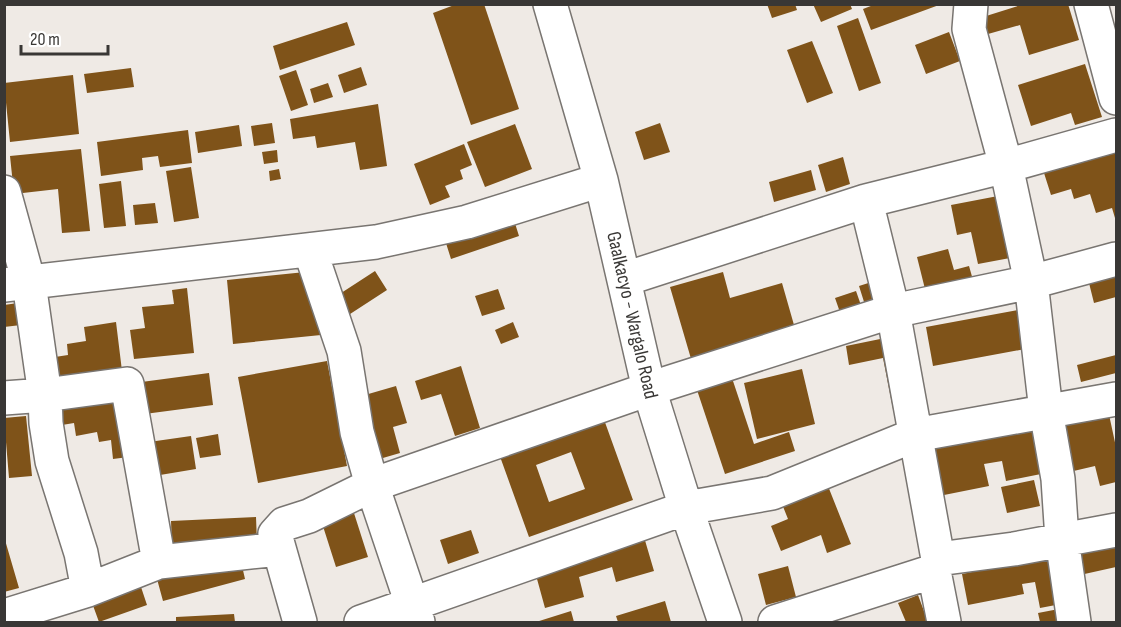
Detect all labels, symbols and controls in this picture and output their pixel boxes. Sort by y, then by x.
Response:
scale bar [21,18,108,56]
text: 20 m [30,29,60,50]
street label: Gaalkacyo - Wargalo Road [601,229,663,401]

